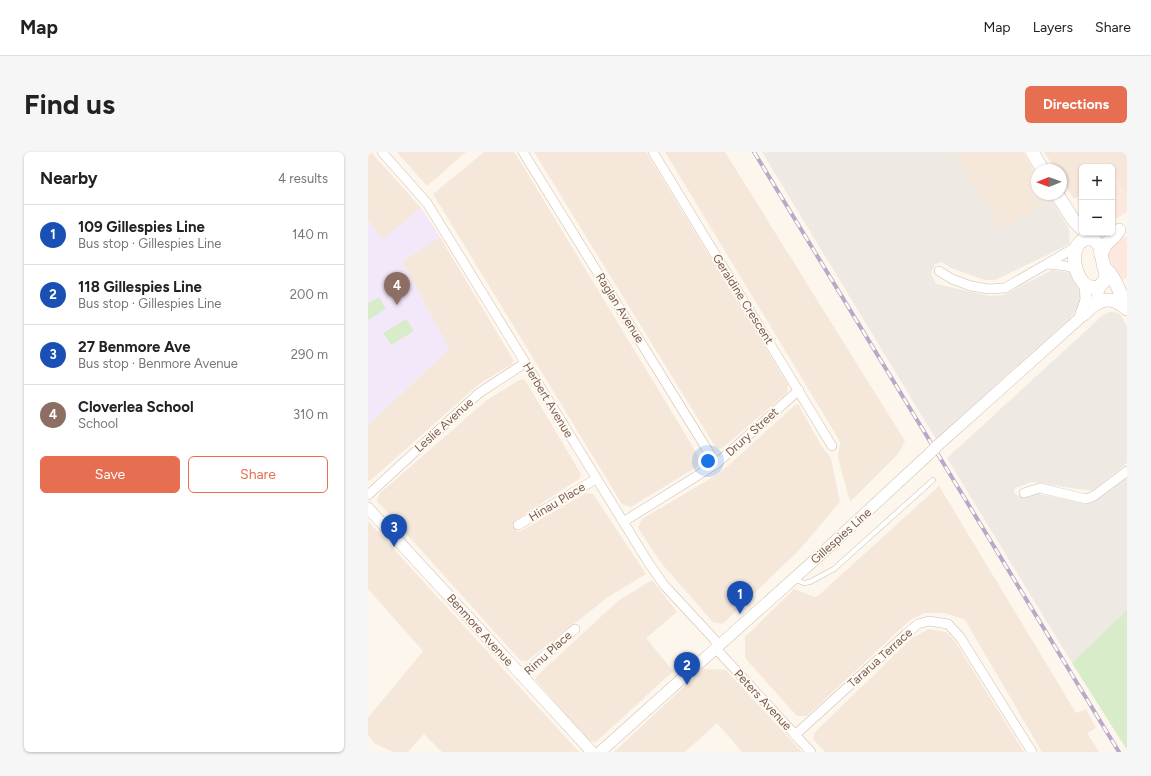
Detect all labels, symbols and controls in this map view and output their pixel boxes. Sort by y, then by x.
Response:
text: Map [20,16,58,39]
text: Map [983,19,1011,36]
text: Layers [1033,19,1073,36]
text: Share [1095,19,1131,36]
button: Directions [1025,86,1127,123]
text: Find us [24,87,115,121]
north arrow [1031,164,1067,200]
map controls [1079,164,1115,236]
button: + [1079,164,1115,200]
text: Nearby [40,168,98,188]
text: 4 results [278,171,328,186]
button: − [1079,200,1115,236]
text: 109 Gillespies Line [78,218,205,236]
text: 1 [50,227,56,242]
text: 140 m [292,227,328,242]
text: Bus stop · Gillespies Line [78,236,221,251]
street label: Geraldine Crescent [710,251,777,347]
street label: Raglan Avenue [593,271,647,346]
pin: 4 [384,272,410,305]
text: 118 Gillespies Line [78,278,202,296]
text: 2 [49,287,57,302]
text: 200 m [290,287,328,302]
text: Bus stop · Gillespies Line [78,296,221,311]
text: 27 Benmore Ave [78,338,190,356]
text: 3 [49,347,57,362]
text: 290 m [291,347,328,362]
text: Bus stop · Benmore Avenue [78,356,238,371]
street label: Herbert Avenue [520,360,576,441]
street label: Leslie Avenue [412,395,476,455]
text: Cloverlea School [78,398,194,416]
street label: Drury Street [723,404,782,459]
text: 4 [49,407,57,422]
text: 310 m [293,407,328,422]
text: School [78,416,118,431]
your location [698,451,718,471]
button: Save [40,456,180,493]
button: Share [188,456,328,493]
street label: Hinau Place [526,480,588,524]
street label: Gillespies Line [808,505,874,567]
pin: 3 [381,514,407,547]
pin: 1 [727,581,753,614]
street label: Benmore Avenue [444,591,516,669]
street label: Tararua Terrace [845,625,915,691]
street label: Rimu Place [521,628,575,678]
pin: 2 [674,652,700,685]
street label: Peters Avenue [731,667,795,733]

